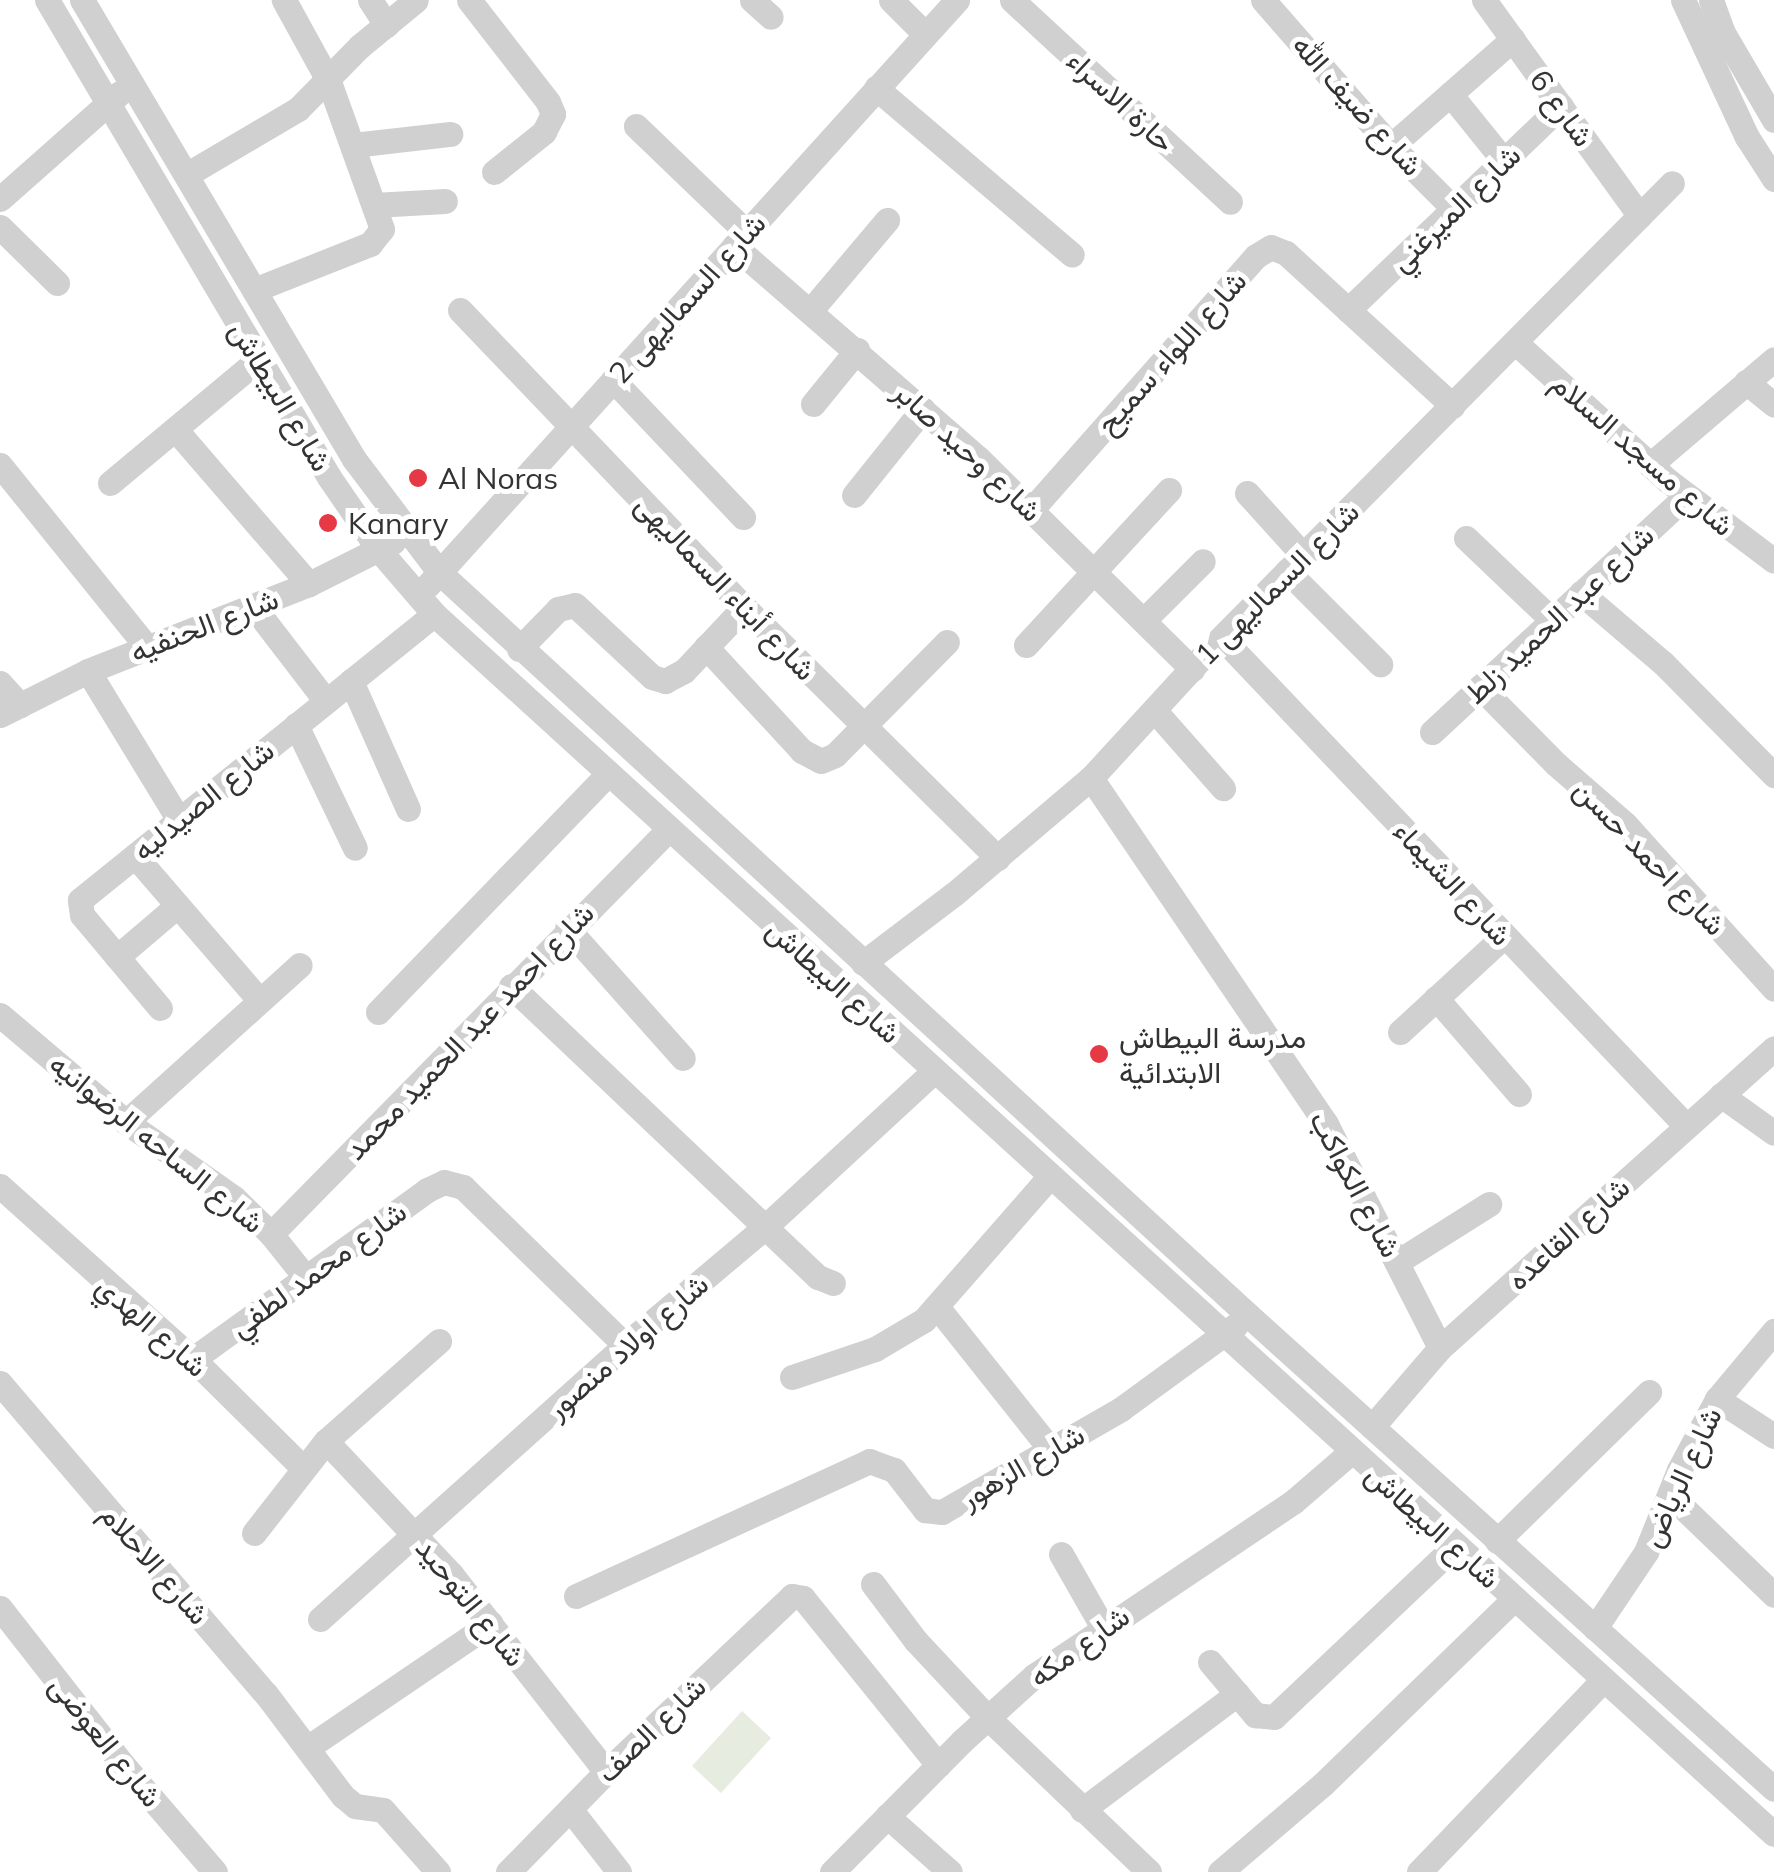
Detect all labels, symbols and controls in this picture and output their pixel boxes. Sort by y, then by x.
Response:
street label: شارع ضيف الله [1285,27,1431,183]
street label: حارة الاسراء [1060,42,1182,160]
street label: شارع 6 [1522,63,1602,153]
street label: شارع الميرغني [1382,137,1528,279]
street label: شارع السماليهى 2 [601,205,773,391]
street label: شارع اللواء سميح [1088,263,1254,441]
street label: شارع البيطاش [222,314,340,478]
street label: شارع مسجد السلام [1544,365,1742,543]
street label: شارع وحيد صابر [886,373,1050,529]
place label: Al Noras [438,460,558,496]
marker: Al Noras [407,467,429,489]
street label: شارع أبناء السماليهى [628,487,824,687]
street label: شارع السماليهى 1 [1188,494,1366,672]
place label: Kanary [348,505,448,541]
marker: Kanary [317,512,339,534]
street label: شارع عبد الحميد زلط [1457,517,1661,711]
street label: شارع الحنفيه [125,580,283,670]
street label: شارع الصيدليه [125,732,281,868]
street label: شارع احمد حسن [1566,771,1734,943]
street label: شارع الشيماء [1386,813,1520,953]
street label: شارع احمد عبد الحميد محمد [337,895,601,1167]
street label: شارع البيطاش [759,911,909,1051]
place label: مدرسة البيطاش الابتدائية [1119,1019,1306,1090]
marker: مدرسة البيطاش الابتدائية [1088,1043,1110,1065]
street label: شارع الساحه الرضوانيه [42,1045,272,1241]
street label: شارع الكواكب [1302,1105,1410,1263]
street label: شارع القاعده [1499,1169,1637,1297]
street label: شارع محمد لطفي [223,1193,413,1345]
street label: شارع اولاد منصور [539,1266,715,1426]
street label: شارع الهدي [89,1268,215,1384]
street label: شارع الرياض [1633,1401,1729,1553]
street label: شارع الزهور [953,1416,1091,1516]
street label: شارع البيطاش [1358,1456,1508,1596]
street label: شارع الاحلام [93,1496,217,1632]
street label: شارع التوحيد [408,1531,534,1673]
street label: شارع مكه [1022,1598,1136,1694]
street label: شارع العوضى [42,1668,170,1814]
street label: شارع الصف [589,1668,713,1790]

